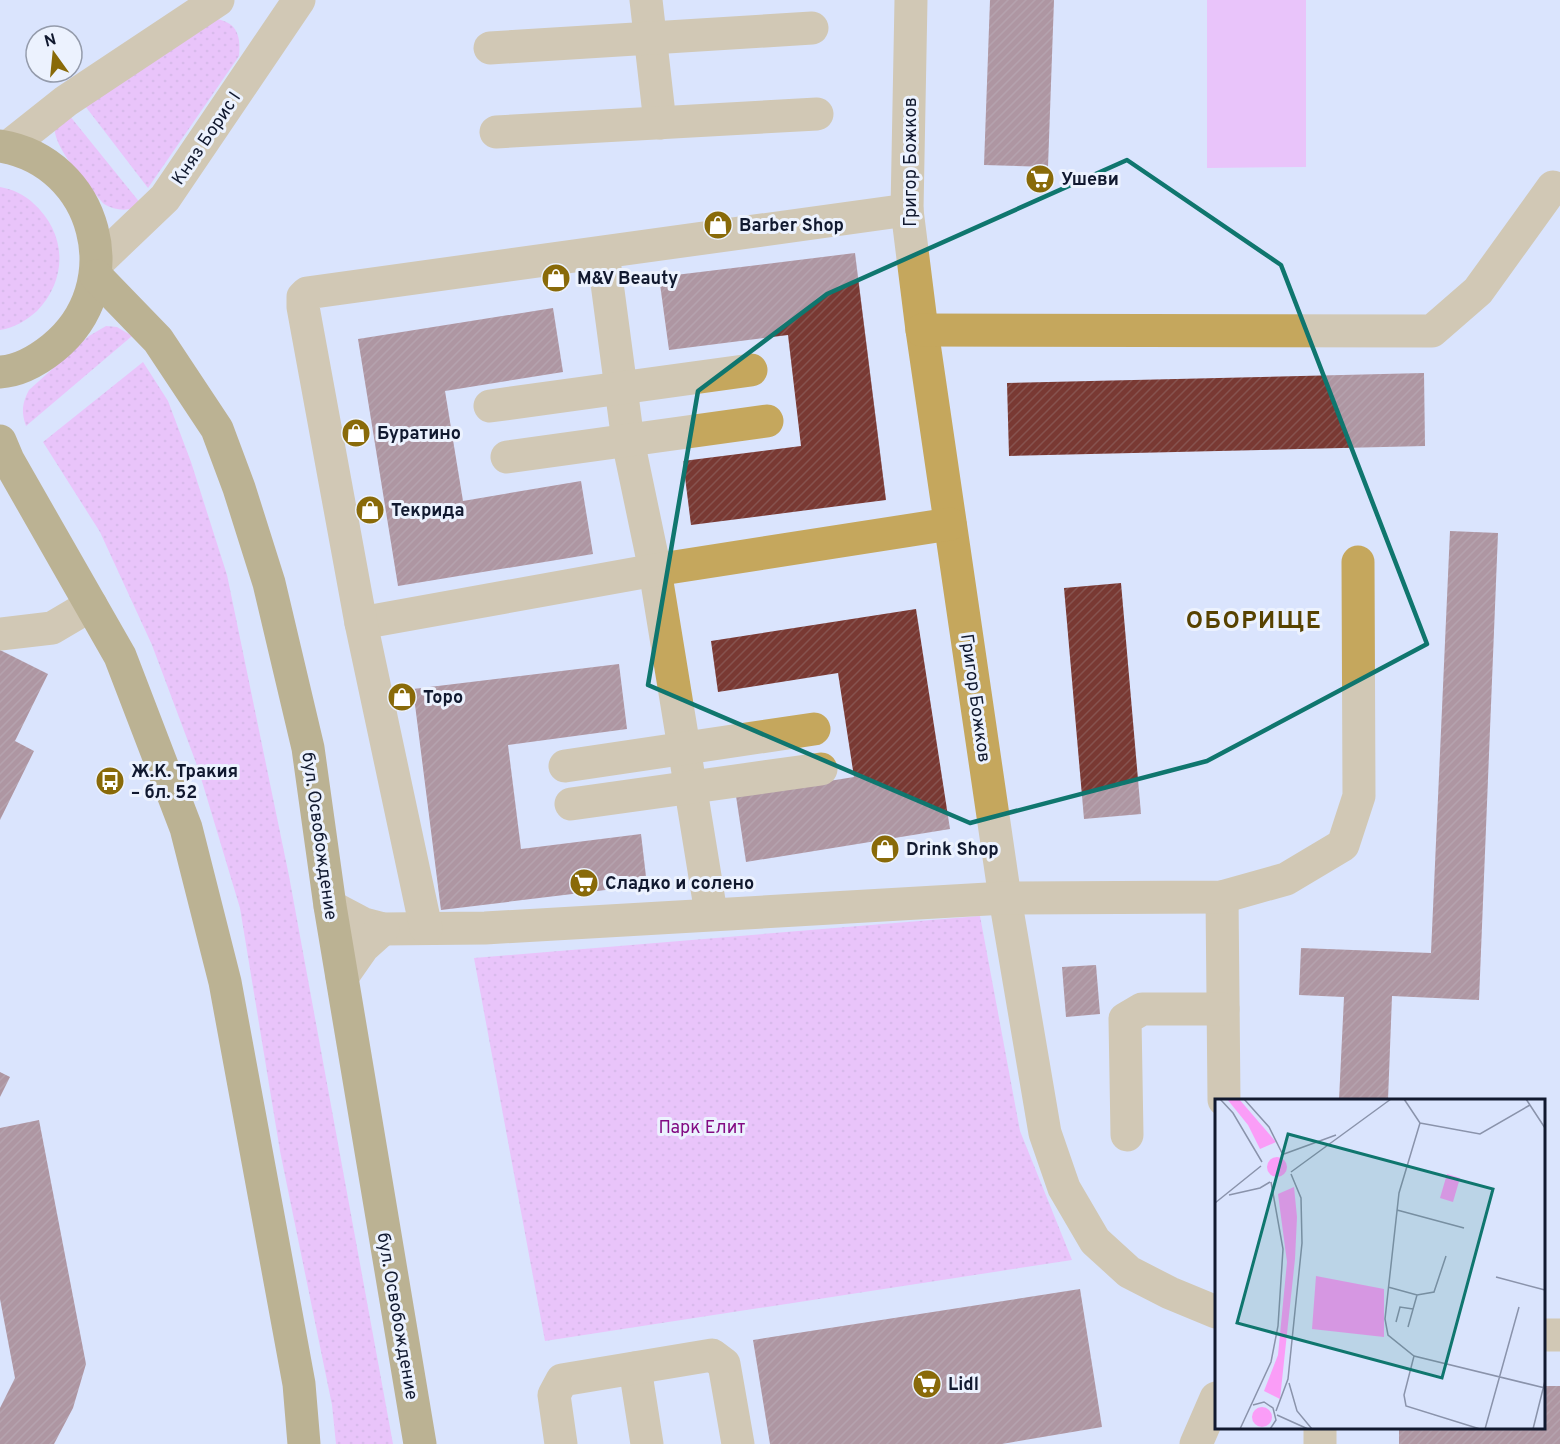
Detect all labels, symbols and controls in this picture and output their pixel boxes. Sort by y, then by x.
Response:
north arrow [24,24,84,84]
text: N [42,30,59,53]
street label: Княз Борис I [168,88,247,190]
street label: Григор Божков [900,97,923,227]
supermarket icon: Ушеви [1024,163,1056,195]
place label: Ушеви [1061,169,1119,192]
shop icon: Barber Shop [702,209,734,241]
place label: Barber Shop [739,215,844,238]
shop icon: M&V Beauty [540,262,572,294]
place label: M&V Beauty [577,268,678,291]
shop icon: Буратино [340,417,372,449]
place label: Буратино [377,423,461,446]
shop icon: Текрида [354,494,386,526]
place label: Текрида [391,500,465,523]
district label: ОБОРИЩЕ [1186,607,1322,637]
street label: Григор Божков [954,633,995,764]
shop icon: Торо [386,681,418,713]
place label: Торо [423,687,463,710]
street label: бул. Освобождение [295,751,342,922]
place label: Ж.К. Тракия – бл. 52 [131,761,238,805]
bus stop icon: Ж.К. Тракия – бл. 52 [94,765,126,797]
shop icon: Drink Shop [869,833,901,865]
place label: Drink Shop [906,839,999,862]
supermarket icon: Сладко и солено [568,867,600,899]
place label: Сладко и солено [605,873,754,896]
inset map [1215,1099,1545,1429]
park label: Парк Елит [659,1117,745,1140]
street label: бул. Освобождение [370,1231,423,1402]
supermarket icon: Lidl [911,1368,943,1400]
place label: Lidl [948,1374,979,1397]

